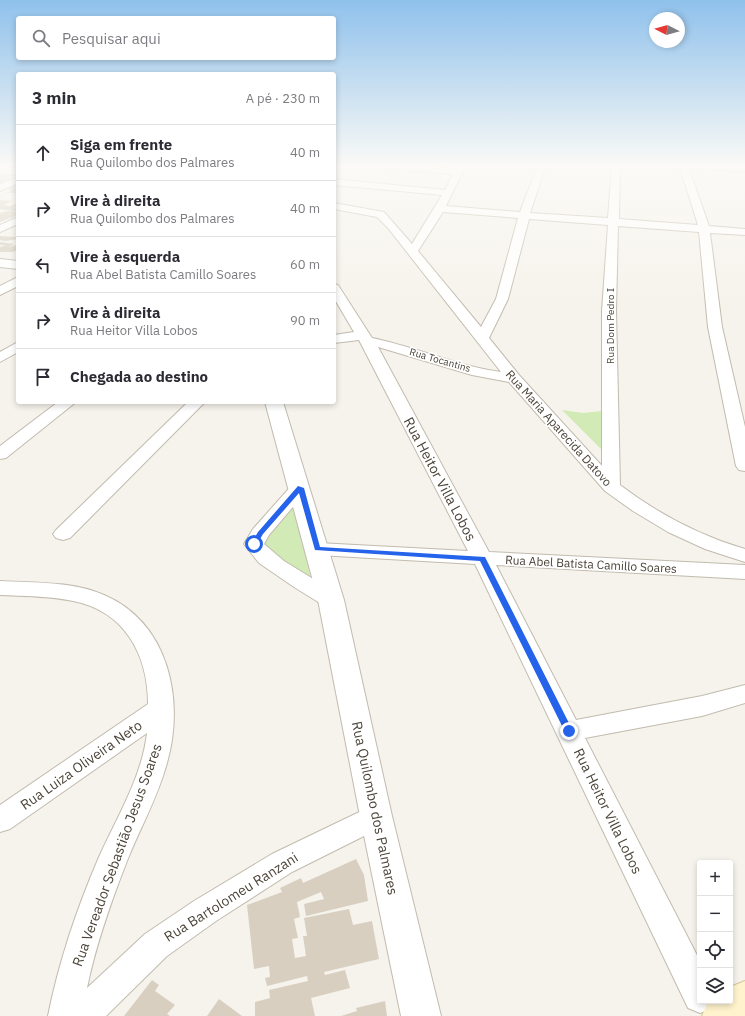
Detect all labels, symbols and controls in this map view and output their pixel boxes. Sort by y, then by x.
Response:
north arrow [649,12,685,48]
search box [16,16,336,60]
icon: search [30,27,52,49]
text: Pesquisar aqui [62,29,161,48]
text: 3 min [32,87,76,109]
text: A pé · 230 m [246,90,320,107]
text: Siga em frente [70,135,172,154]
icon: ahead [32,142,54,164]
text: 40 m [290,144,320,161]
text: Rua Quilombo dos Palmares [70,154,235,171]
text: Vire à direita [70,191,160,210]
icon: right [32,198,54,220]
text: 40 m [290,200,320,217]
text: Rua Quilombo dos Palmares [70,210,235,227]
text: Vire à esquerda [70,247,180,266]
icon: left [32,254,54,276]
text: 60 m [290,256,320,273]
text: Rua Abel Batista Camillo Soares [70,266,256,283]
street label: Rua Dom Pedro I [604,288,617,364]
text: Vire à direita [70,303,160,322]
icon: right [32,310,54,332]
text: 90 m [290,312,320,329]
text: Rua Heitor Villa Lobos [70,322,198,339]
street label: Rua Tocantins [408,345,472,375]
icon: arrive [32,366,54,388]
text: Chegada ao destino [70,367,208,386]
street label: Rua Maria Aparecida Datovo [503,367,615,490]
street label: Rua Heitor Villa Lobos [400,414,480,544]
route start [245,535,263,553]
street label: Rua Abel Batista Camillo Soares [505,552,677,576]
street label: Rua Luiza Oliveira Neto [17,716,146,814]
street label: Rua Quilombo dos Palmares [348,719,402,897]
route end [560,722,578,740]
street label: Rua Vereador Sebastião Jesus Soares [68,741,166,969]
street label: Rua Heitor Villa Lobos [570,745,646,877]
street label: Rua Bartolomeu Ranzani [161,848,301,946]
map controls [697,860,733,1004]
button: + [697,860,733,896]
button: − [697,896,733,932]
button: locate [697,932,733,968]
button: layers [697,968,733,1004]

